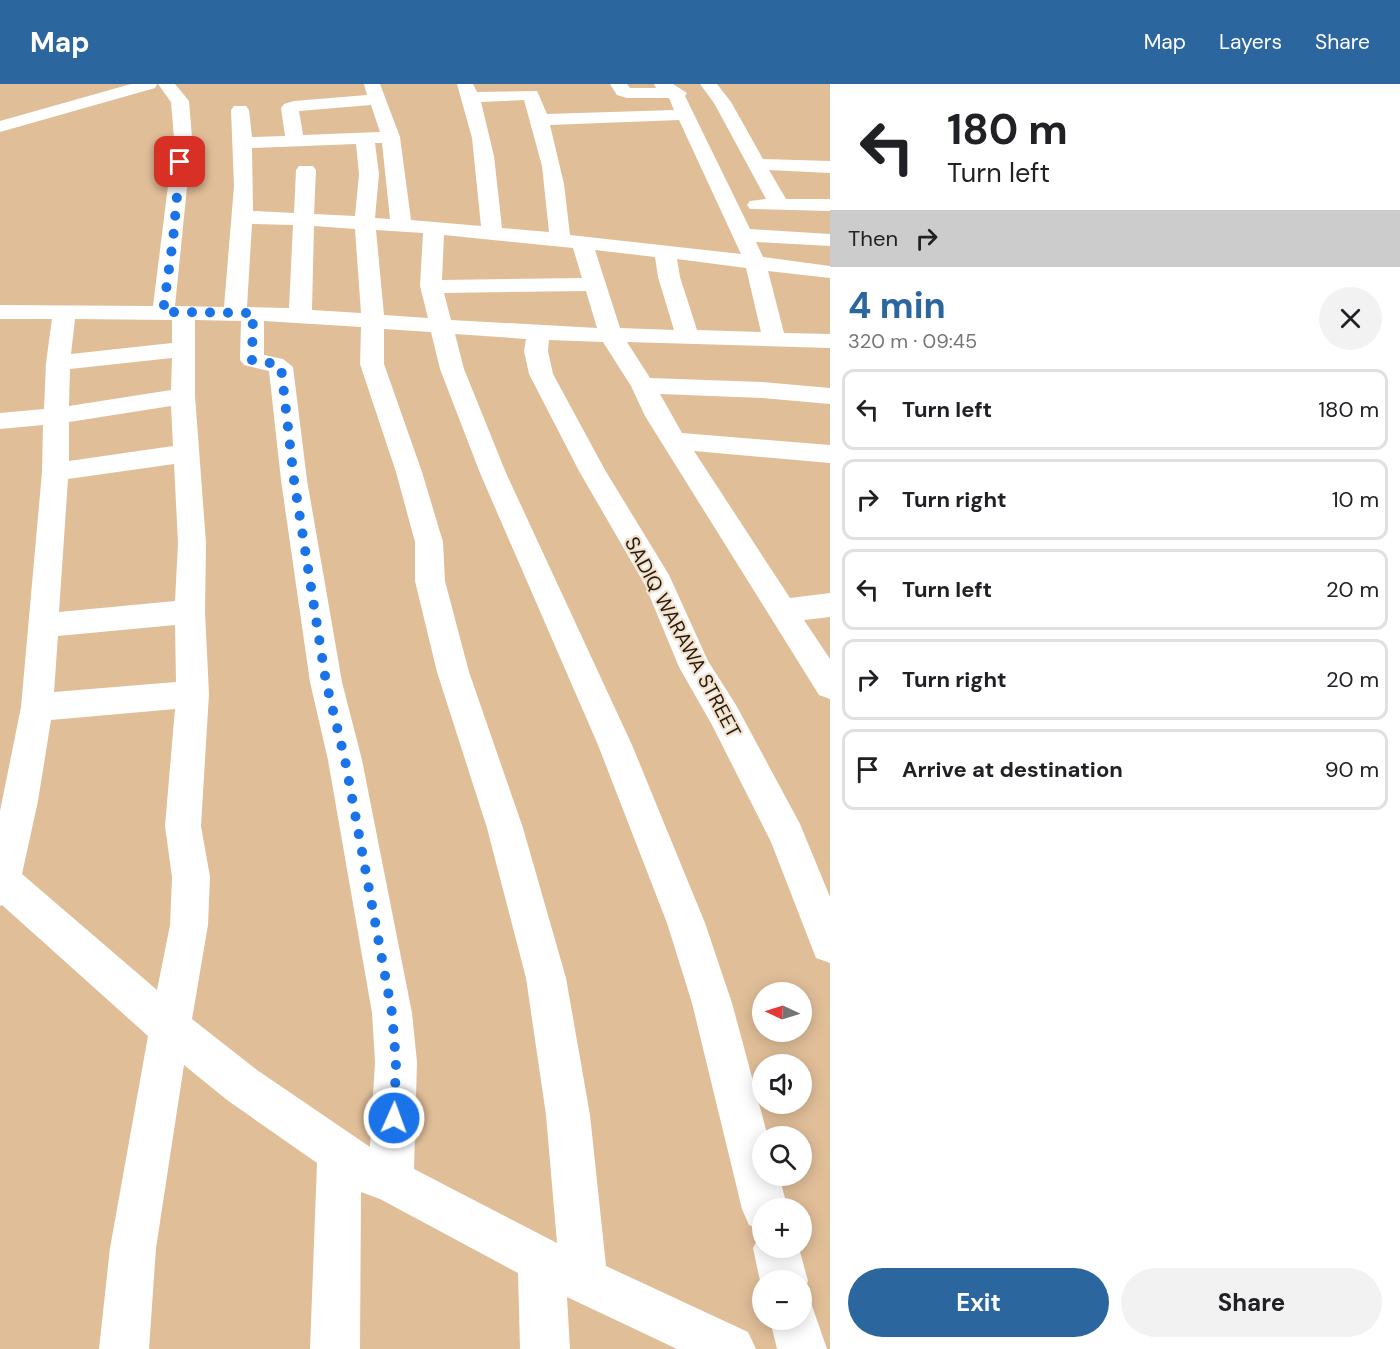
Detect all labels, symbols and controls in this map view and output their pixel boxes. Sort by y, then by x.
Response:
text: Map [30,24,90,61]
text: Map [1144,28,1186,56]
text: Layers [1219,28,1282,56]
text: Share [1315,28,1370,56]
text: 180 m [947,102,1068,157]
icon: left [848,108,926,186]
pin [154,136,205,187]
icon: arrive [163,145,196,178]
text: Turn left [947,155,1050,190]
icon: right [910,222,943,255]
text: Then [848,224,898,253]
text: 4 min [848,282,946,329]
button: close [1319,287,1382,350]
text: 320 m · 09:45 [848,328,977,354]
icon: left [851,393,884,426]
text: Turn left [902,395,992,424]
text: 180 m [1318,395,1379,424]
icon: right [851,483,884,516]
text: Turn right [902,485,1007,514]
text: 10 m [1332,485,1379,514]
street label: SADIQ WARAWA STREET [619,532,747,742]
icon: left [851,573,884,606]
text: Turn left [902,575,992,604]
text: 20 m [1326,575,1379,604]
icon: right [851,663,884,696]
text: Turn right [902,665,1007,694]
text: 20 m [1326,665,1379,694]
icon: arrive [851,753,884,786]
text: Arrive at destination [902,755,1123,784]
text: 90 m [1325,755,1379,784]
north arrow [752,982,812,1042]
map controls [752,982,812,1330]
button: sound [752,1054,812,1114]
position arrow [362,1086,426,1150]
button: search [752,1126,812,1186]
button: + [752,1198,812,1258]
button: Exit [848,1268,1109,1337]
button: Share [1121,1268,1382,1337]
button: − [752,1270,812,1330]

